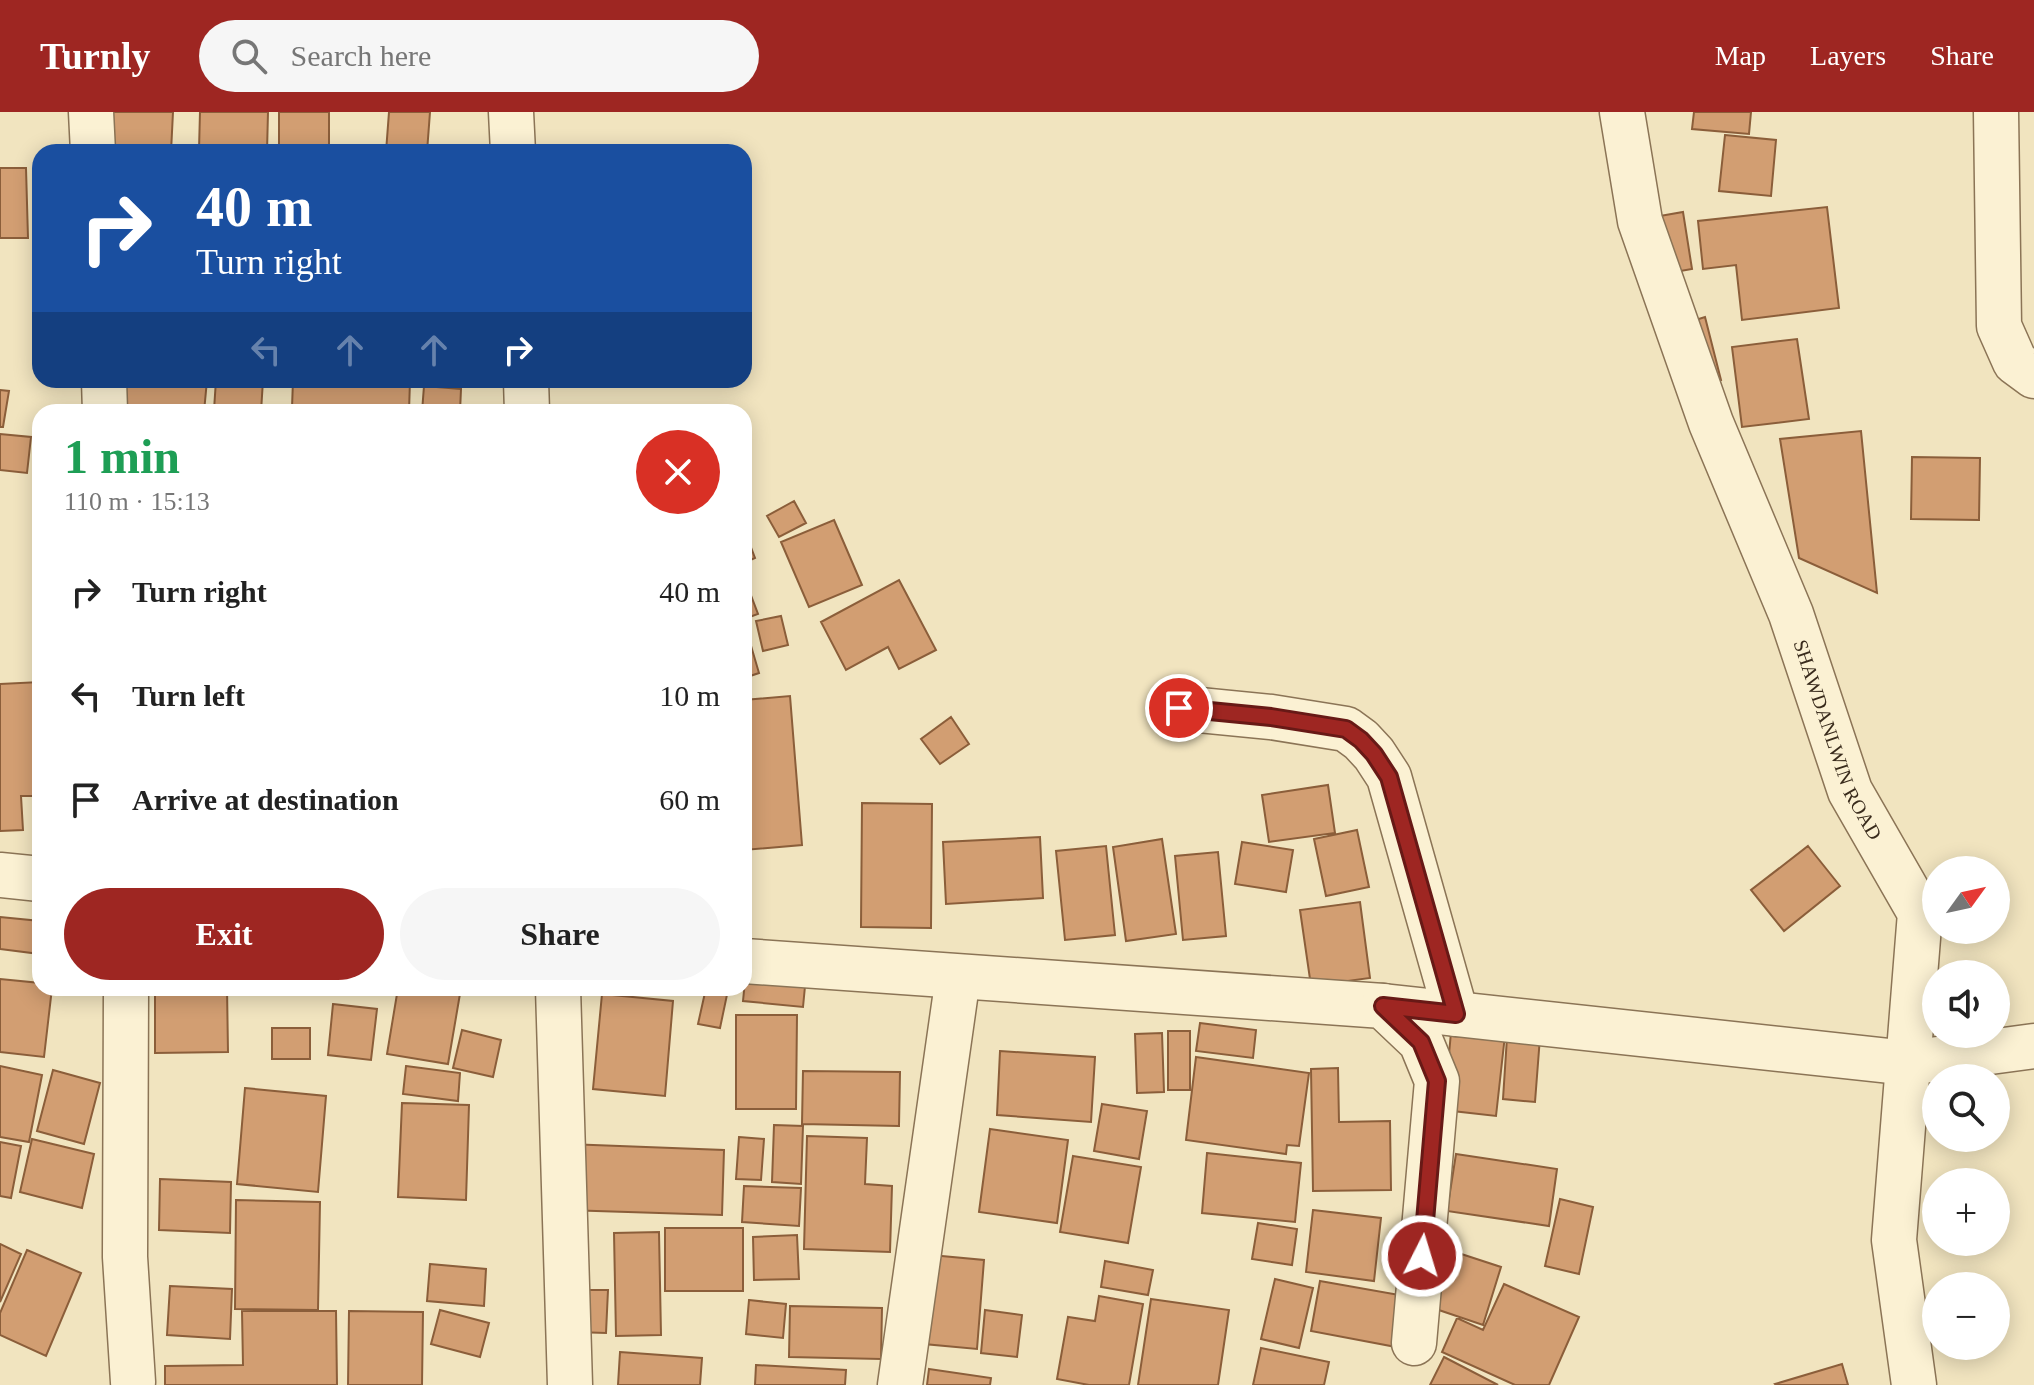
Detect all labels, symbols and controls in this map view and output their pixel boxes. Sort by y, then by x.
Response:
search box [199,20,759,92]
icon: search [227,34,271,78]
text: Turnly [40,35,151,77]
text: Search here [291,39,431,72]
text: Map [1715,40,1766,71]
text: Layers [1810,40,1886,71]
text: Share [1930,40,1994,71]
icon: right [64,176,168,280]
text: 40 m [196,176,313,238]
text: Turn right [196,242,342,282]
icon: left [244,328,288,372]
icon: ahead [328,328,372,372]
icon: ahead [412,328,456,372]
icon: right [496,328,540,372]
text: 1 min [64,430,180,483]
button: close [636,430,720,514]
text: 110 m · 15:13 [64,487,210,516]
icon: right [64,570,108,614]
text: Turn right [132,575,267,608]
text: 40 m [659,575,720,608]
street label: SHAWDANLWIN ROAD [1789,637,1887,844]
icon: left [64,674,108,718]
pin [1145,674,1213,742]
text: Turn left [132,679,245,712]
text: 10 m [659,679,720,712]
icon: arrive [1157,686,1201,730]
icon: arrive [64,778,108,822]
text: Arrive at destination [132,783,399,816]
text: 60 m [659,783,720,816]
north arrow [1922,856,2010,944]
map controls [1922,856,2010,1360]
button: Exit [64,888,384,980]
button: Share [400,888,720,980]
button: sound [1922,960,2010,1048]
button: search [1922,1064,2010,1152]
button: + [1922,1168,2010,1256]
position arrow [1380,1214,1464,1298]
button: − [1922,1272,2010,1360]

